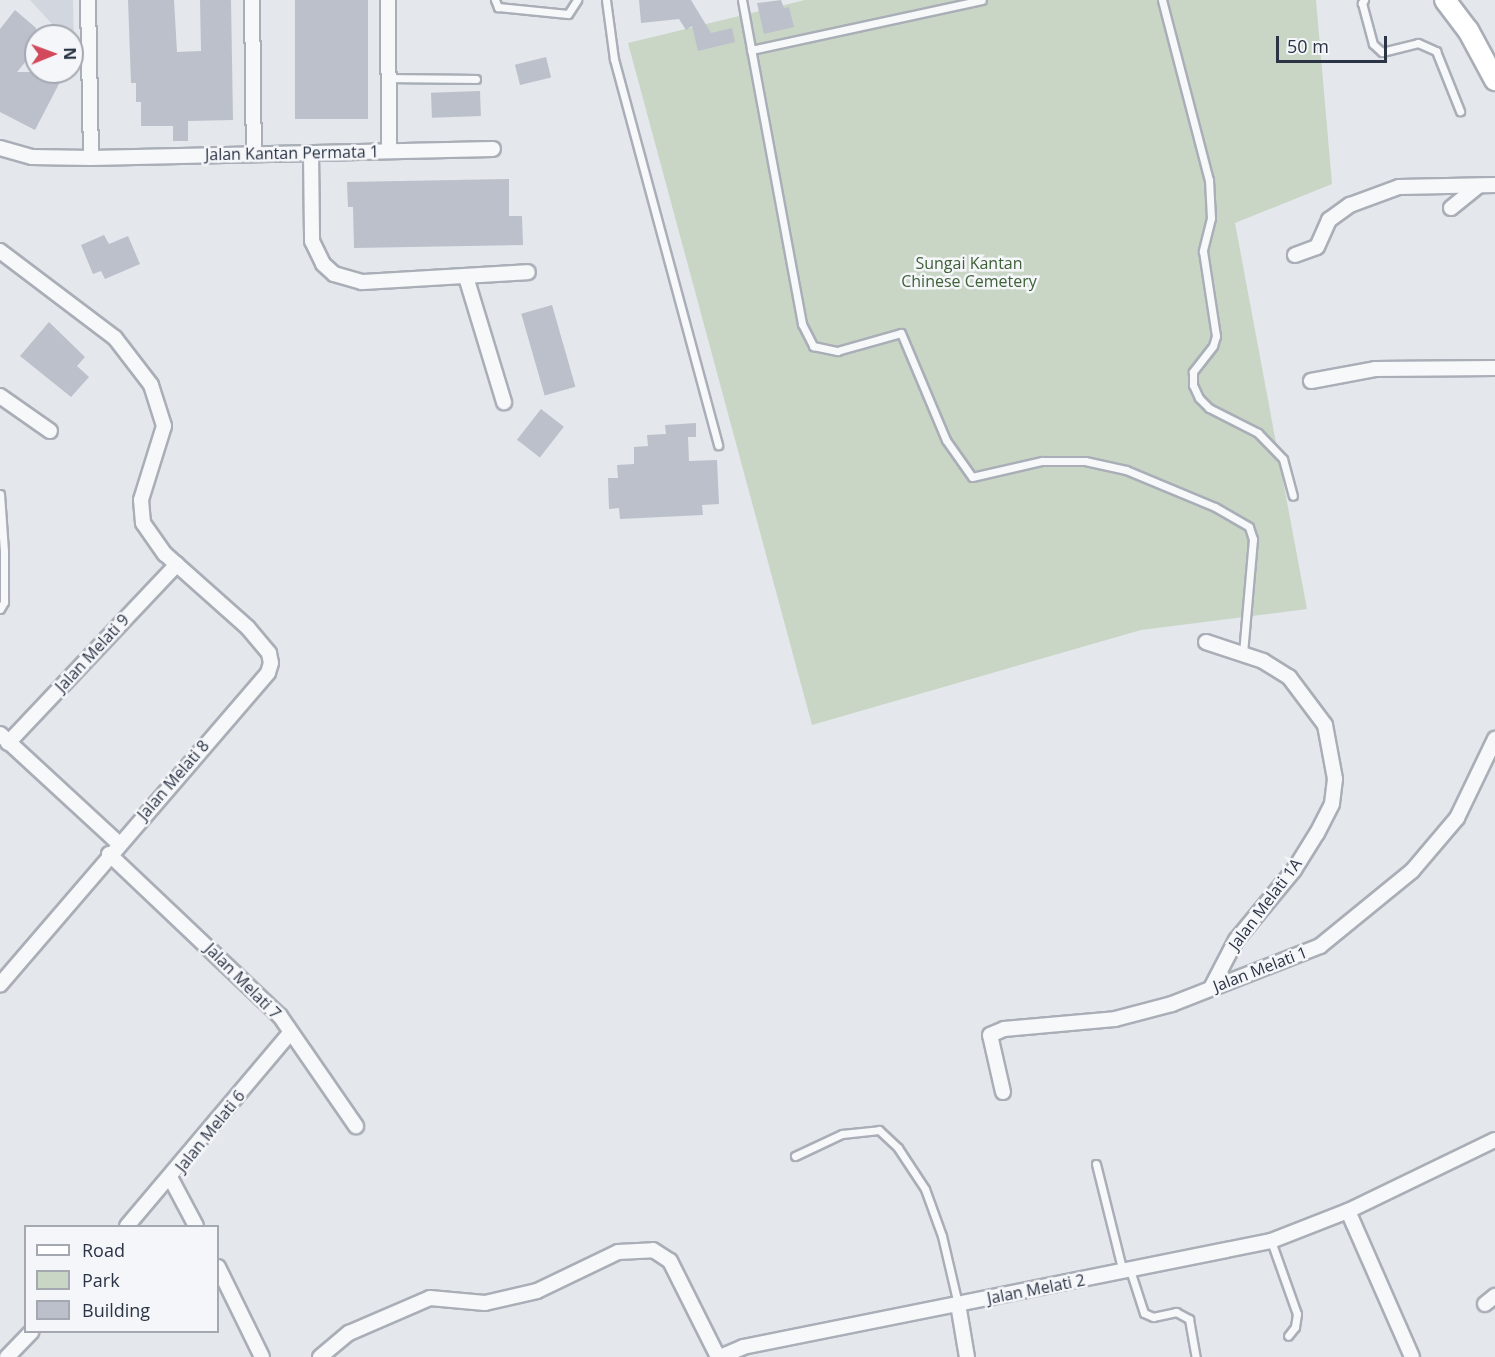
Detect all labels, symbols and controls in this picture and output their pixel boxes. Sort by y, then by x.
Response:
north arrow [24,24,84,84]
scale bar [1279,24,1390,62]
text: 50 m [1287,34,1329,58]
text: N [59,47,81,60]
street label: Jalan Kantan Permata 1 [205,142,379,164]
park label: Sungai Kantan Chinese Cemetery [901,253,1037,291]
street label: Jalan Melati 9 [51,610,133,696]
street label: Jalan Melati 8 [133,736,213,824]
street label: Jalan Melati 1A [1224,854,1306,954]
street label: Jalan Melati 7 [201,939,285,1023]
street label: Jalan Melati 1 [1210,942,1310,996]
street label: Jalan Melati 6 [171,1086,249,1176]
legend [24,1225,219,1333]
text: Road [82,1238,125,1262]
text: Park [82,1268,120,1292]
street label: Jalan Melati 2 [985,1270,1087,1308]
text: Building [82,1298,150,1322]

